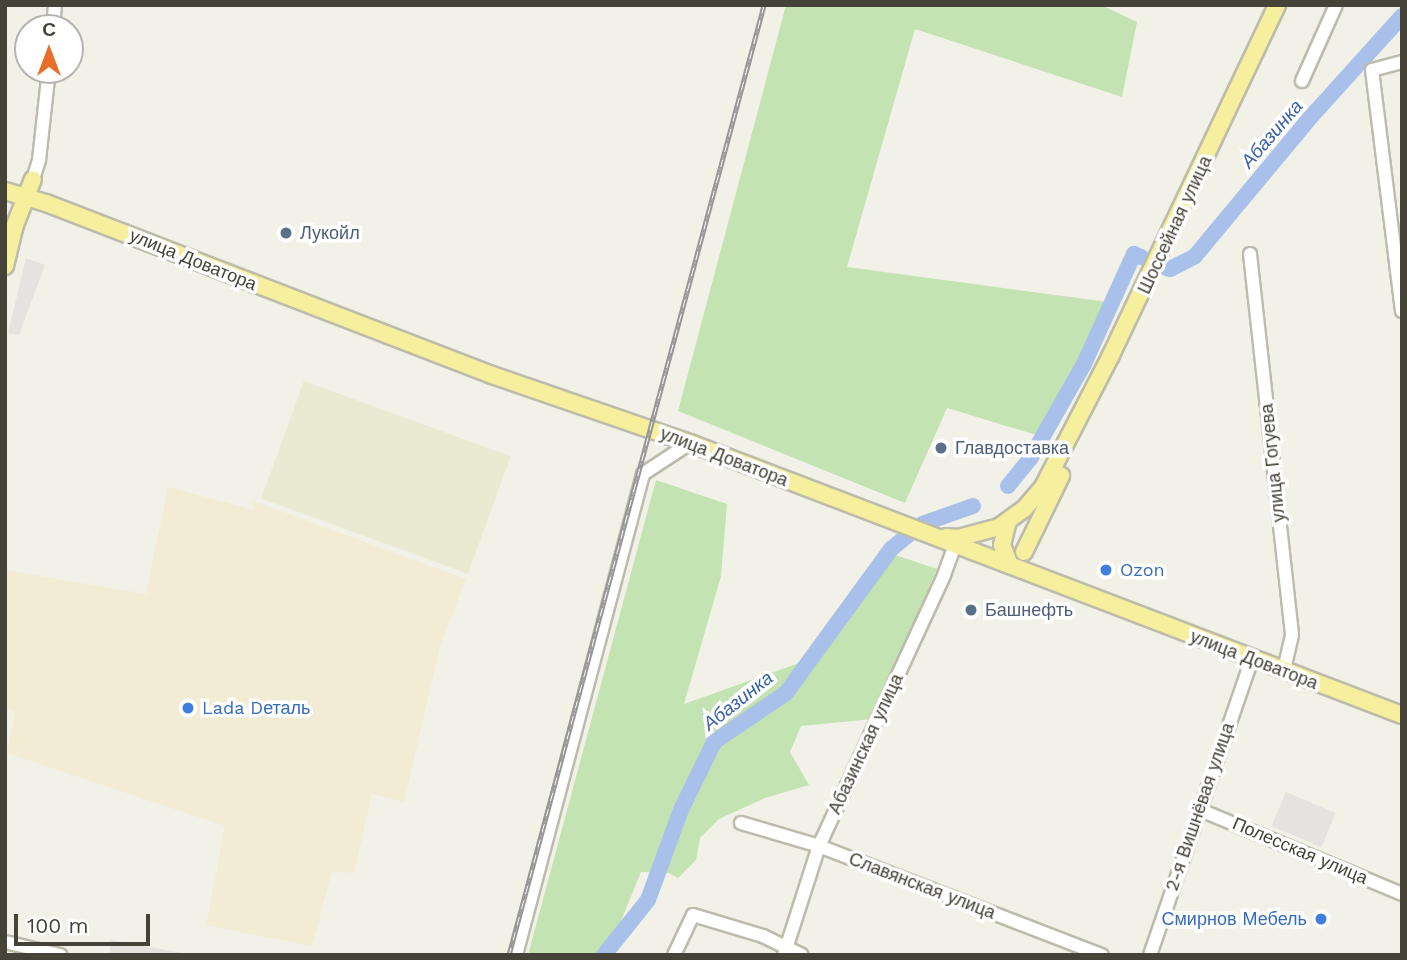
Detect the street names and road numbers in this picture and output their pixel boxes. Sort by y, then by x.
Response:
street label: Шоссейная улица [1134,153,1216,297]
street label: улица Доватора [126,225,260,295]
street label: улица Гогуева [1256,403,1290,523]
street label: улица Доватора [657,423,791,491]
street label: улица Доватора [1187,626,1321,694]
street label: Абазинская улица [824,670,908,818]
street label: 2-я Вишнёвая улица [1161,720,1239,894]
street label: Полесская улица [1229,813,1371,889]
street label: Славянская улица [846,848,998,924]

